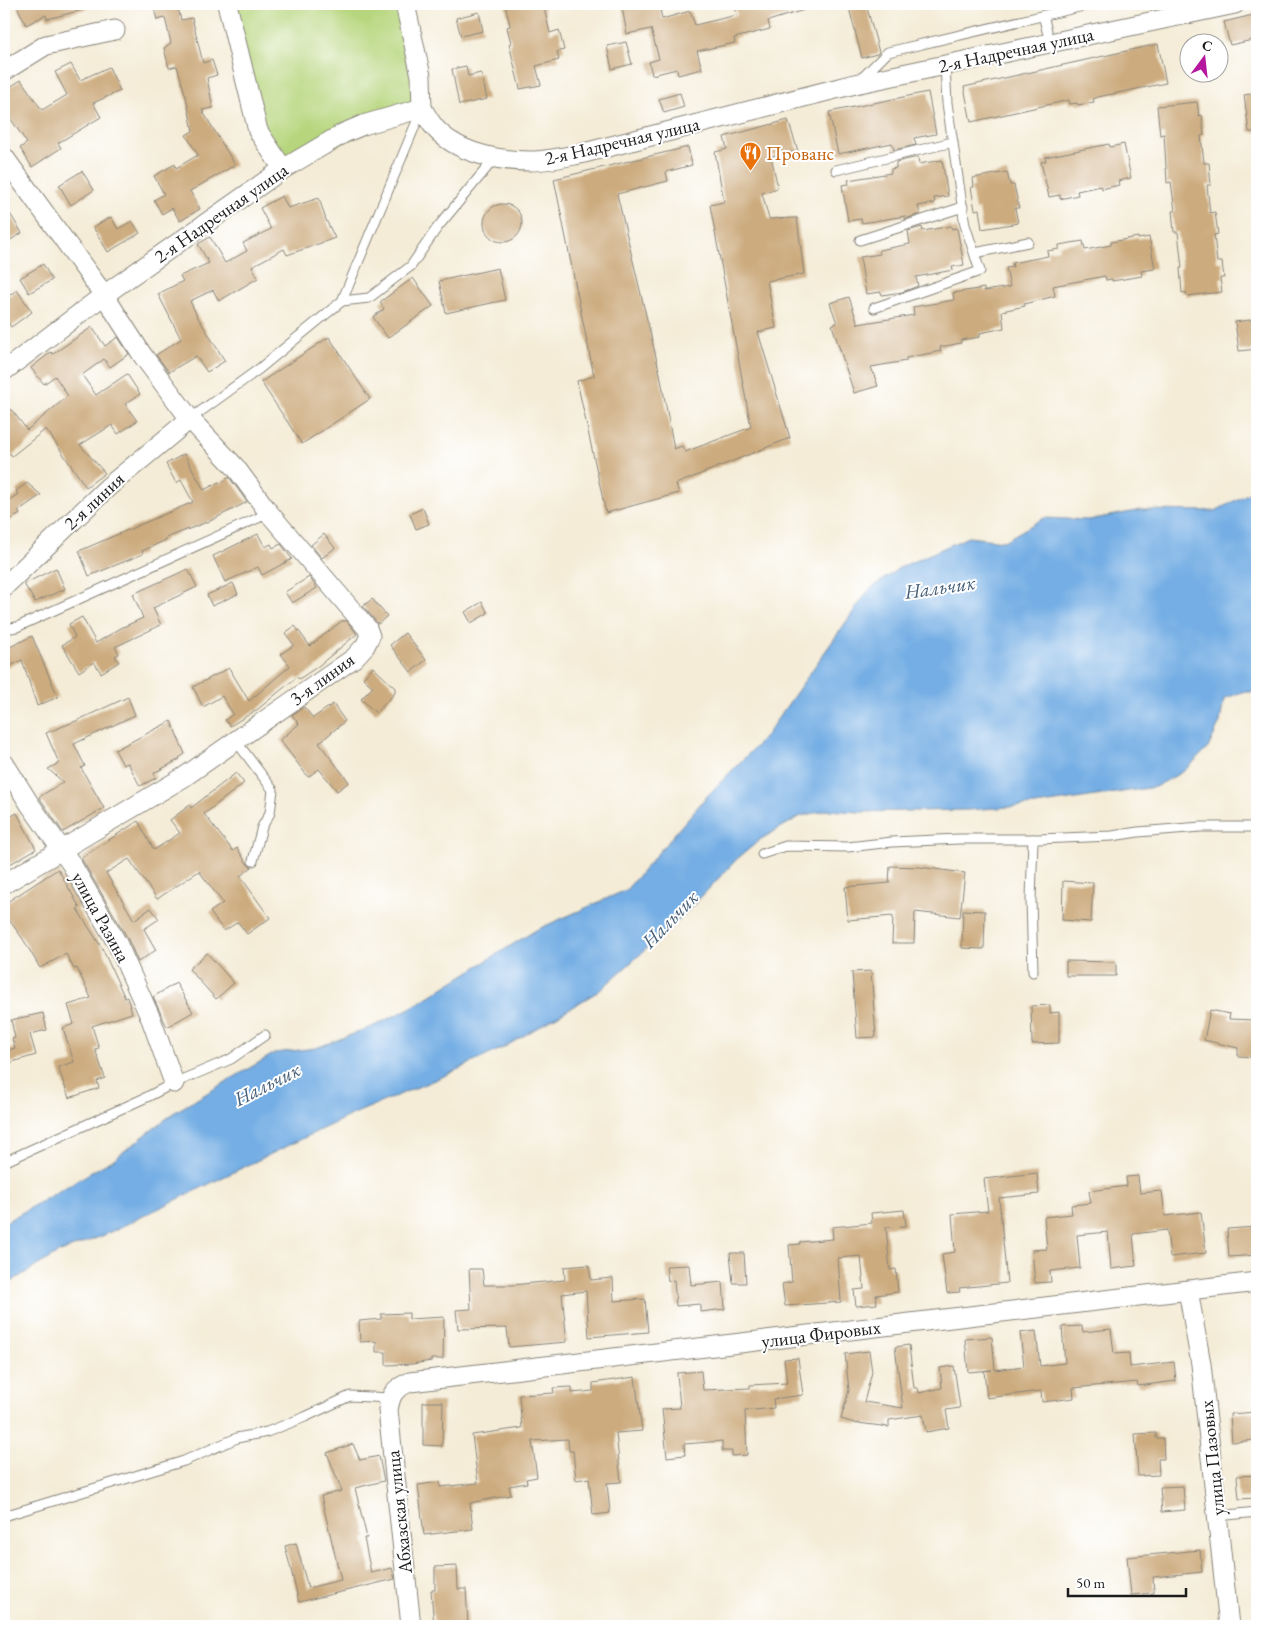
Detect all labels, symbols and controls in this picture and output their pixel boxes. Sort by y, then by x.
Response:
street label: 2-я Надречная улица [936,21,1096,79]
north arrow [1178,32,1228,82]
text: С [1200,35,1215,55]
street label: 2-я Надречная улица [542,111,702,171]
restaurant icon: Прованс [738,141,762,172]
place label: Прованс [766,141,835,166]
street label: 2-я Надречная улица [149,157,293,269]
street label: 2-я линия [58,466,130,535]
water label: Нальчик [902,569,977,605]
street label: 3-я линия [285,647,360,711]
street label: улица Разина [66,867,136,967]
water label: Нальчик [635,884,704,954]
water label: Нальчик [229,1056,305,1112]
street label: улица Фировых [760,1314,883,1354]
street label: улица Пазовых [1193,1398,1230,1517]
street label: Абхазская улица [380,1449,418,1576]
scale bar [1068,1565,1186,1597]
text: 50 m [1076,1573,1105,1592]

